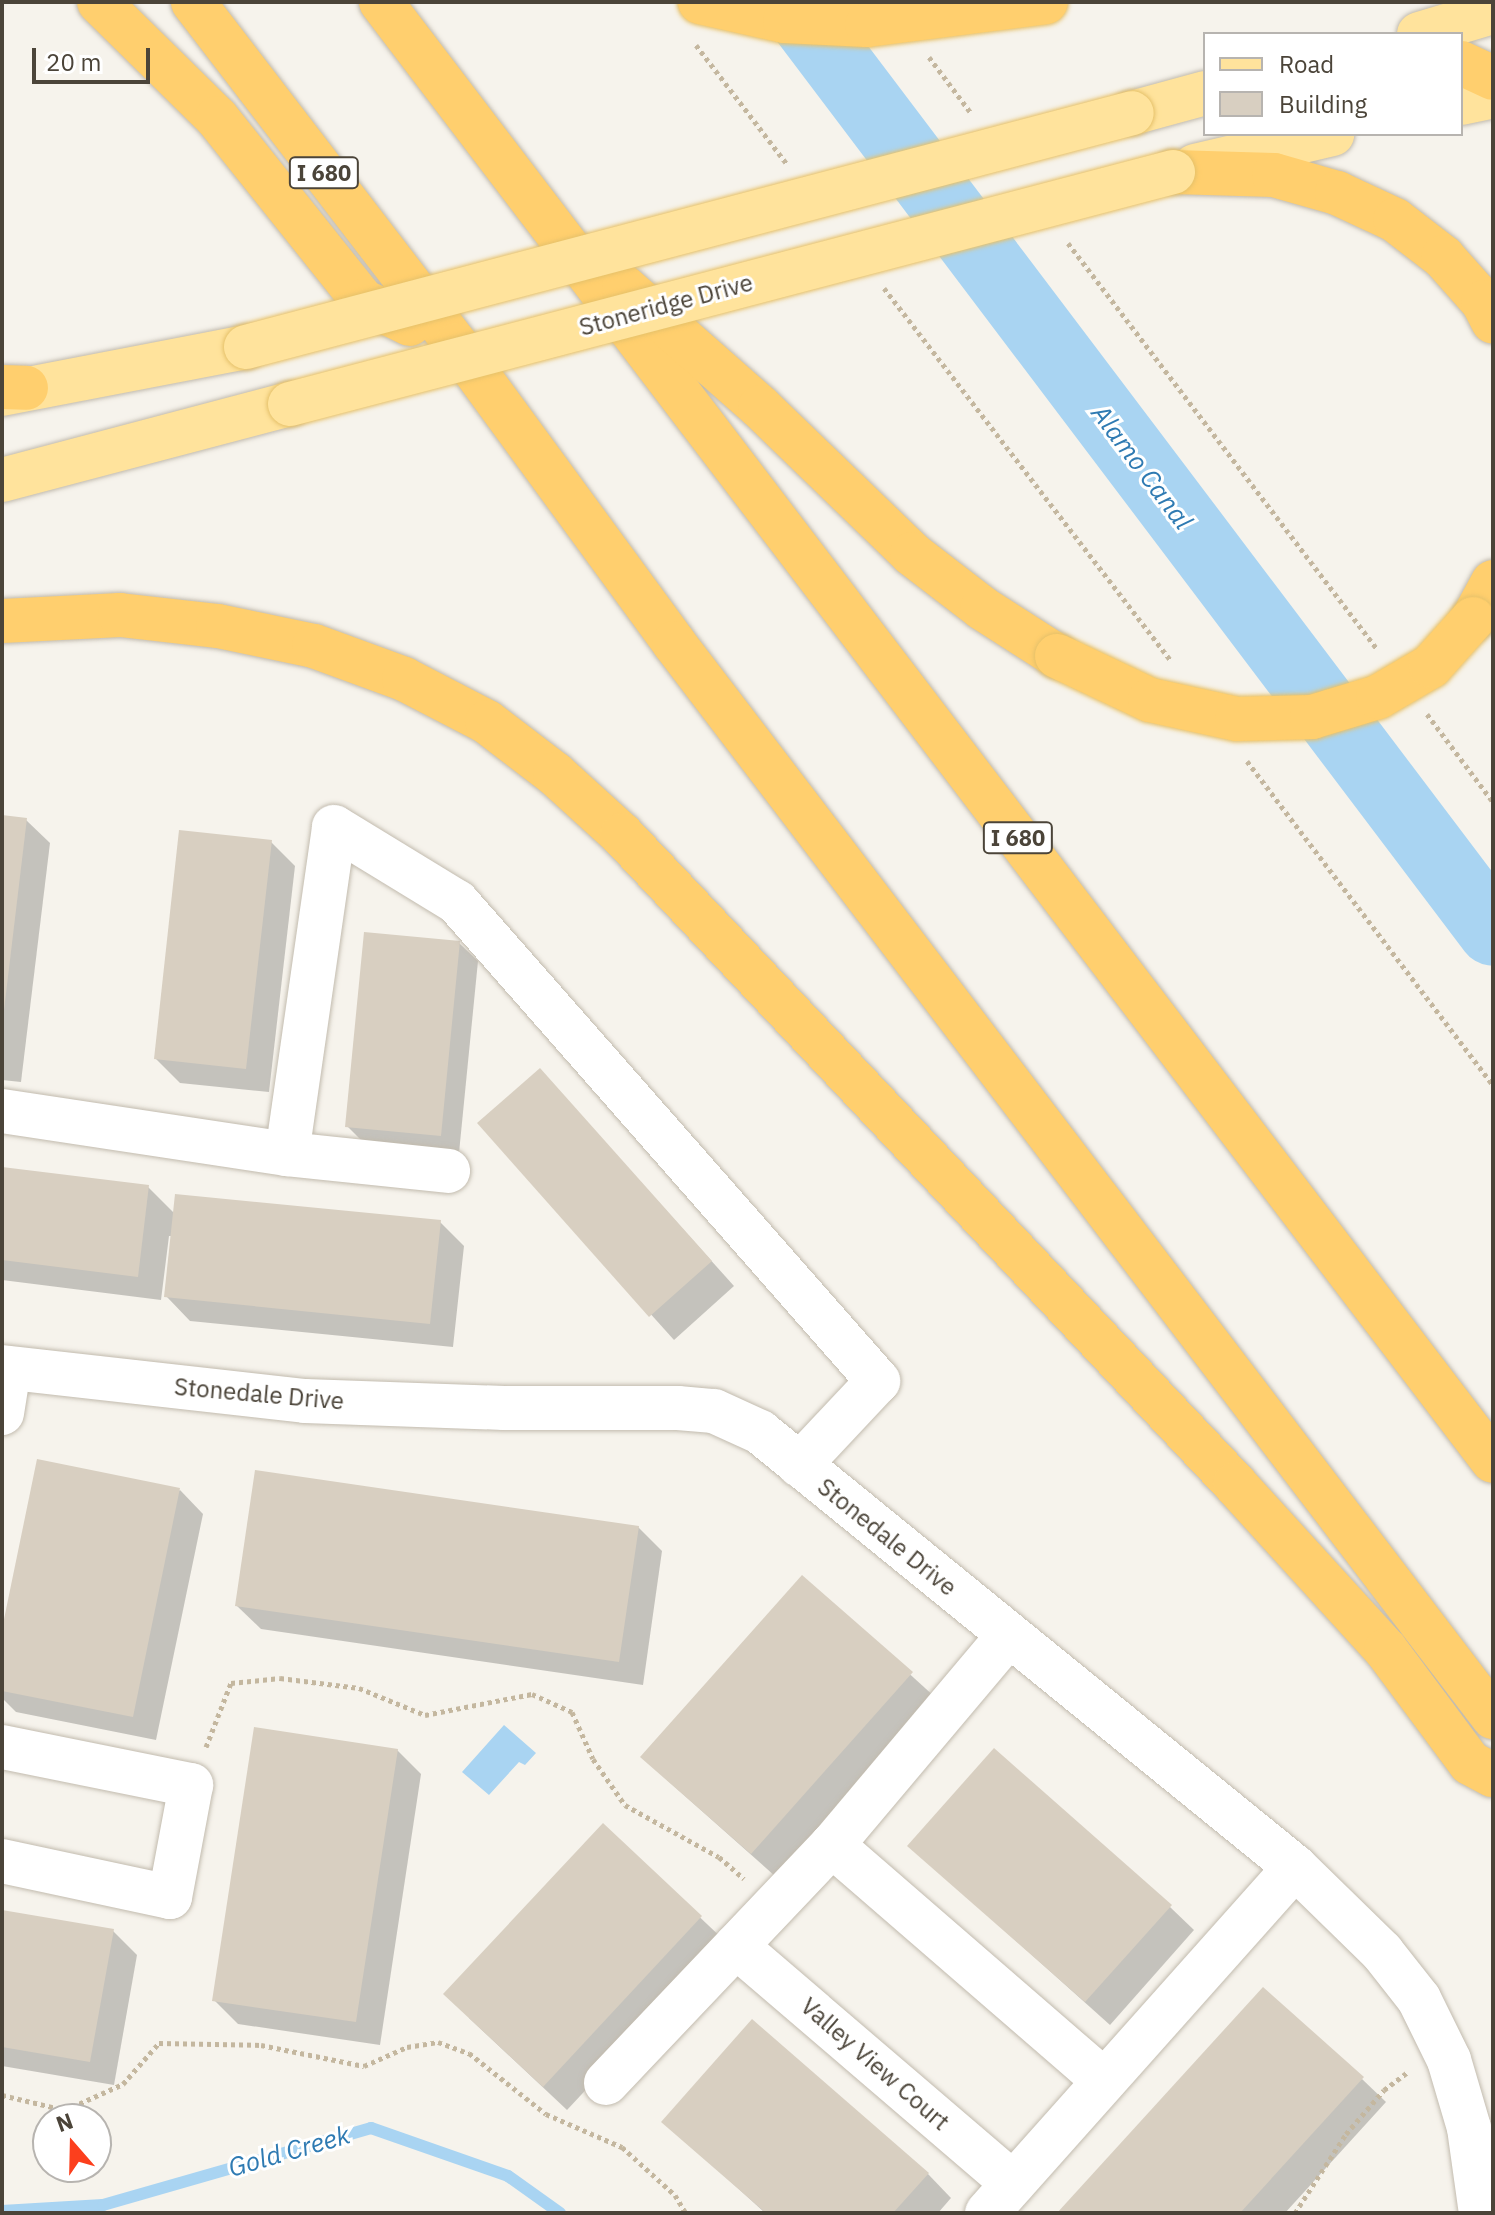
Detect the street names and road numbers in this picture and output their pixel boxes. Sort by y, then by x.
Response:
road number: I 680 [288,155,360,191]
street label: Stoneridge Drive [576,268,756,342]
road number: I 680 [982,820,1054,856]
street label: Stonedale Drive [173,1372,345,1416]
street label: Stonedale Drive [812,1472,962,1602]
street label: Valley View Court [795,1992,955,2136]

